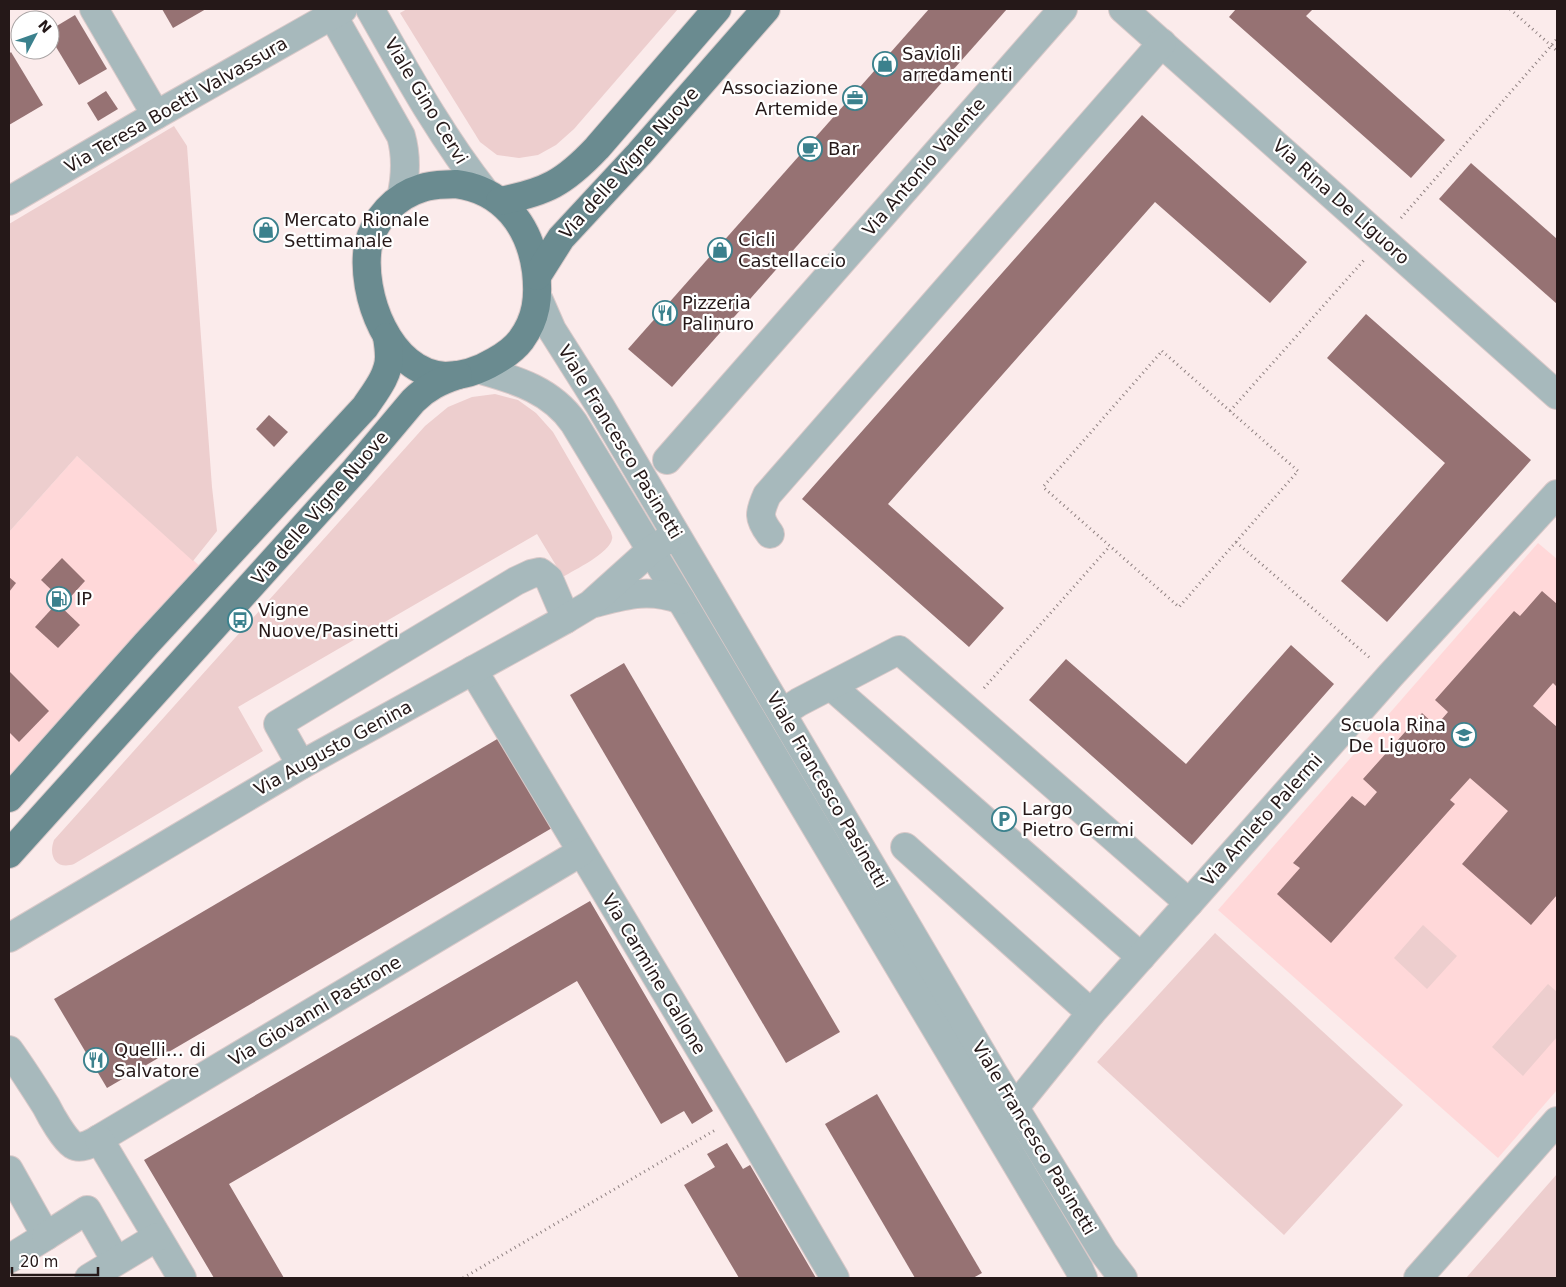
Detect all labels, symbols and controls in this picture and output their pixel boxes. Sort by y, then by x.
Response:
north arrow [10,10,60,60]
text: N [35,17,55,36]
street label: Via Teresa Boetti Valvassura [61,32,291,177]
street label: Viale Gino Cervi [380,34,472,168]
place label: Savioli arredamenti [902,43,1013,85]
shop icon: Savioli arredamenti [872,51,898,77]
place label: Associazione Artemide [722,77,838,119]
street label: Via delle Vigne Nuove [555,82,702,243]
office icon: Associazione Artemide [842,85,868,111]
street label: Via Antonio Valente [858,93,989,240]
street label: Via Rina De Liguoro [1269,135,1414,269]
cafe icon: Bar [797,136,823,162]
place label: Bar [828,138,859,159]
place label: Mercato Rionale Settimanale [284,209,429,251]
shop icon: Mercato Rionale Settimanale [253,217,279,243]
place label: Cicli Castellaccio [738,229,846,271]
shop icon: Cicli Castellaccio [707,237,733,263]
place label: Pizzeria Palinuro [682,292,754,334]
restaurant icon: Pizzeria Palinuro [652,300,678,326]
street label: Viale Francesco Pasinetti [554,341,687,543]
street label: Via delle Vigne Nuove [247,426,392,589]
fuel station icon: IP [46,586,72,612]
place label: IP [76,588,92,609]
place label: Vigne Nuove/Pasinetti [258,599,399,641]
bus stop icon: Vigne Nuove/Pasinetti [227,607,253,633]
street label: Viale Francesco Pasinetti [763,688,892,891]
street label: Via Augusto Genina [250,695,415,800]
place label: Scuola Rina De Liguoro [1341,714,1446,756]
school or university icon: Scuola Rina De Liguoro [1451,722,1477,748]
street label: Via Amleto Palermi [1197,749,1326,890]
place label: Largo Pietro Germi [1022,798,1134,840]
parking icon: Largo Pietro Germi [991,806,1017,832]
street label: Via Carmine Gallone [598,890,711,1058]
street label: Via Giovanni Pastrone [225,951,405,1070]
street label: Viale Francesco Pasinetti [968,1037,1101,1239]
place label: Quelli… di Salvatore [114,1039,206,1081]
restaurant icon: Quelli… di Salvatore [83,1047,109,1073]
scale bar [12,1244,99,1276]
text: 20 m [20,1253,58,1271]

